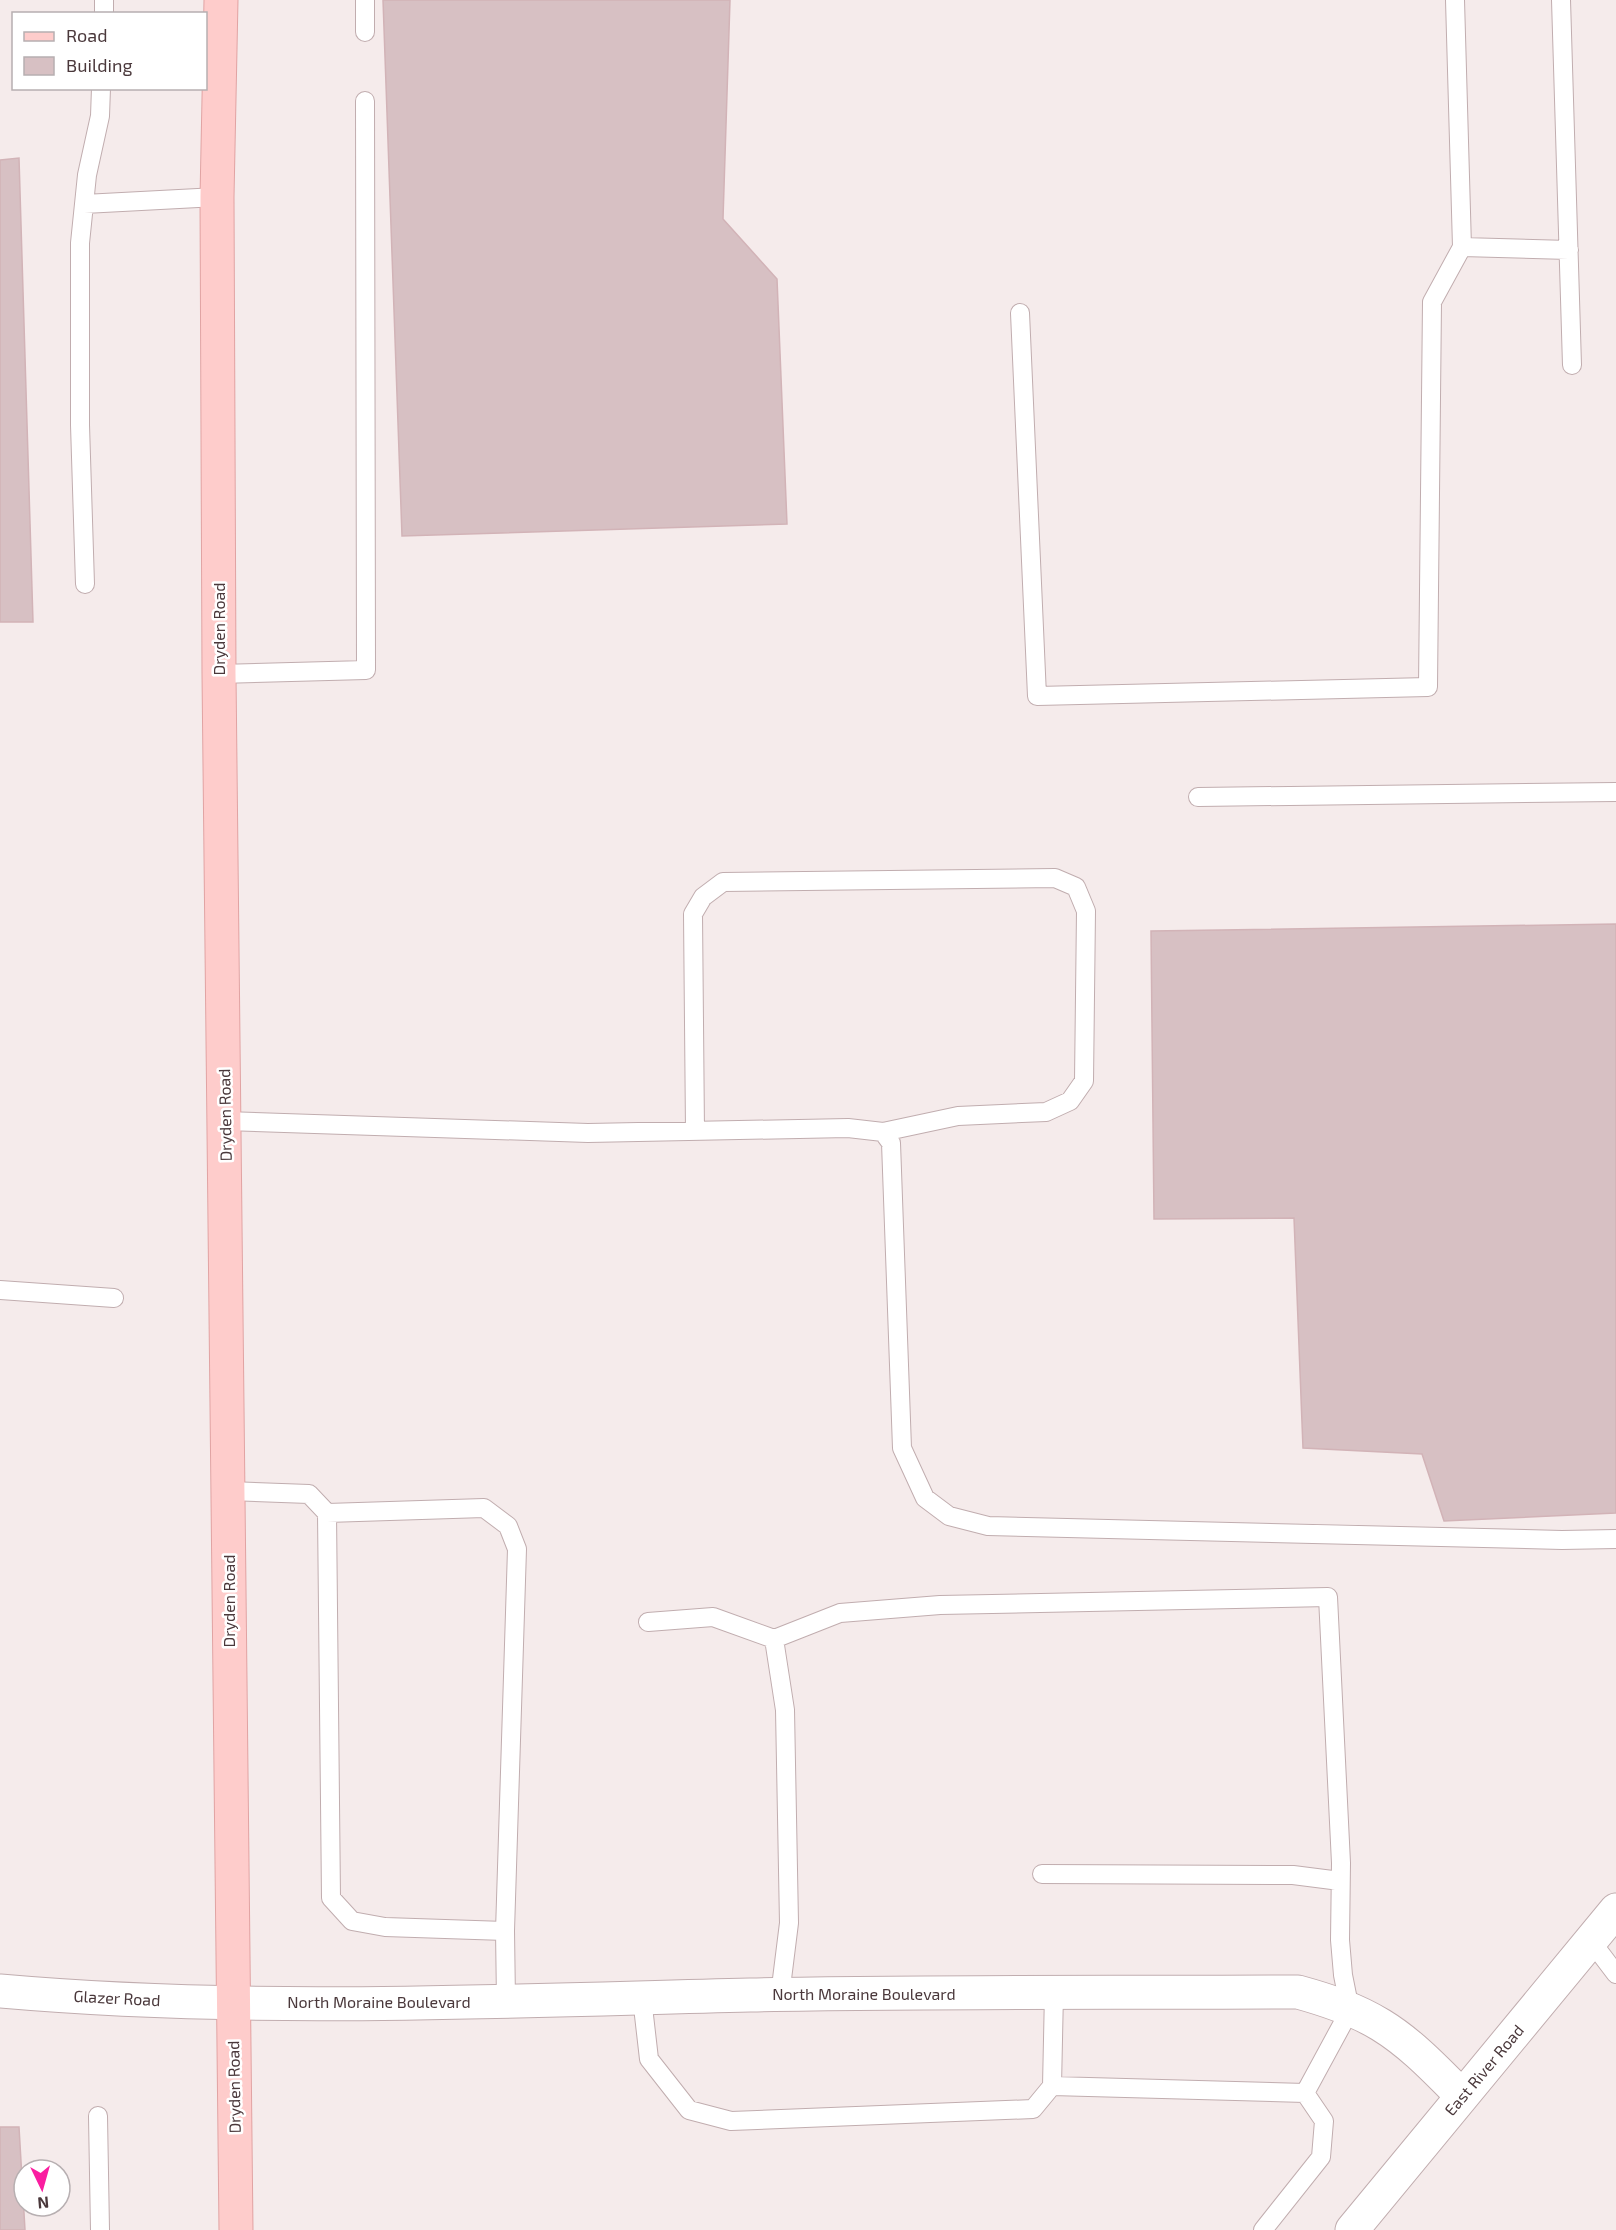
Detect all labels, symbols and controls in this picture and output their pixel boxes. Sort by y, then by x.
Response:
legend [12,12,207,90]
text: Road [66,24,107,46]
text: Building [66,54,133,76]
street label: Dryden Road [209,583,228,675]
street label: Dryden Road [214,1068,235,1162]
street label: Dryden Road [219,1555,238,1647]
street label: North Moraine Boulevard [772,1984,956,2003]
street label: Glazer Road [73,1986,161,2009]
street label: North Moraine Boulevard [287,1992,471,2011]
street label: East River Road [1440,2020,1527,2119]
street label: Dryden Road [223,2040,244,2134]
north arrow [12,2158,72,2218]
text: N [37,2193,50,2213]

